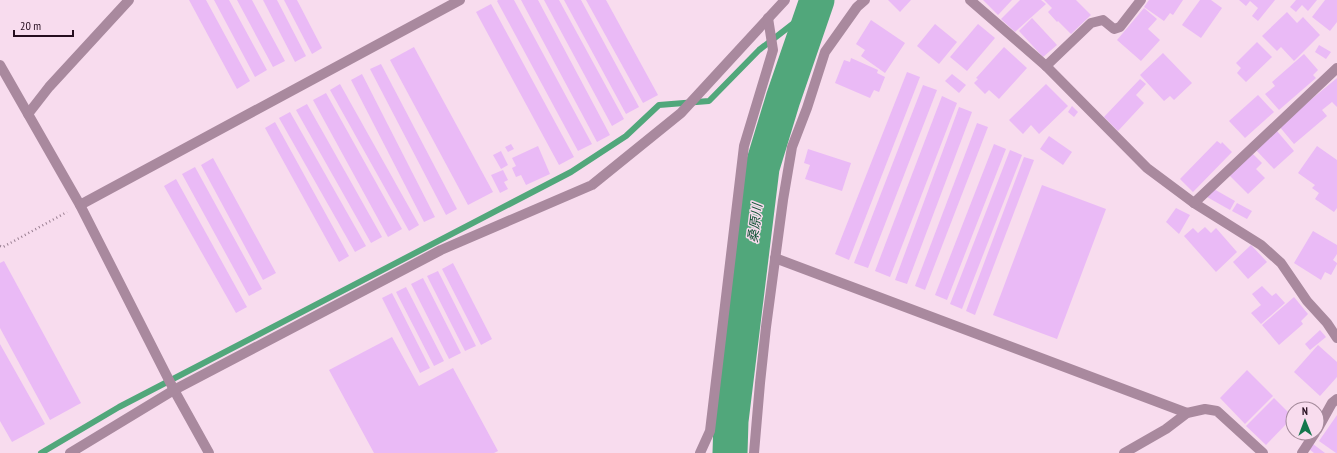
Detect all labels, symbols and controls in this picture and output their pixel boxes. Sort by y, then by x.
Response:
scale bar [14,12,73,38]
text: 20 m [20,18,41,33]
water label: 桑原川 [744,201,766,243]
north arrow [1285,401,1325,441]
text: N [1302,404,1308,418]

